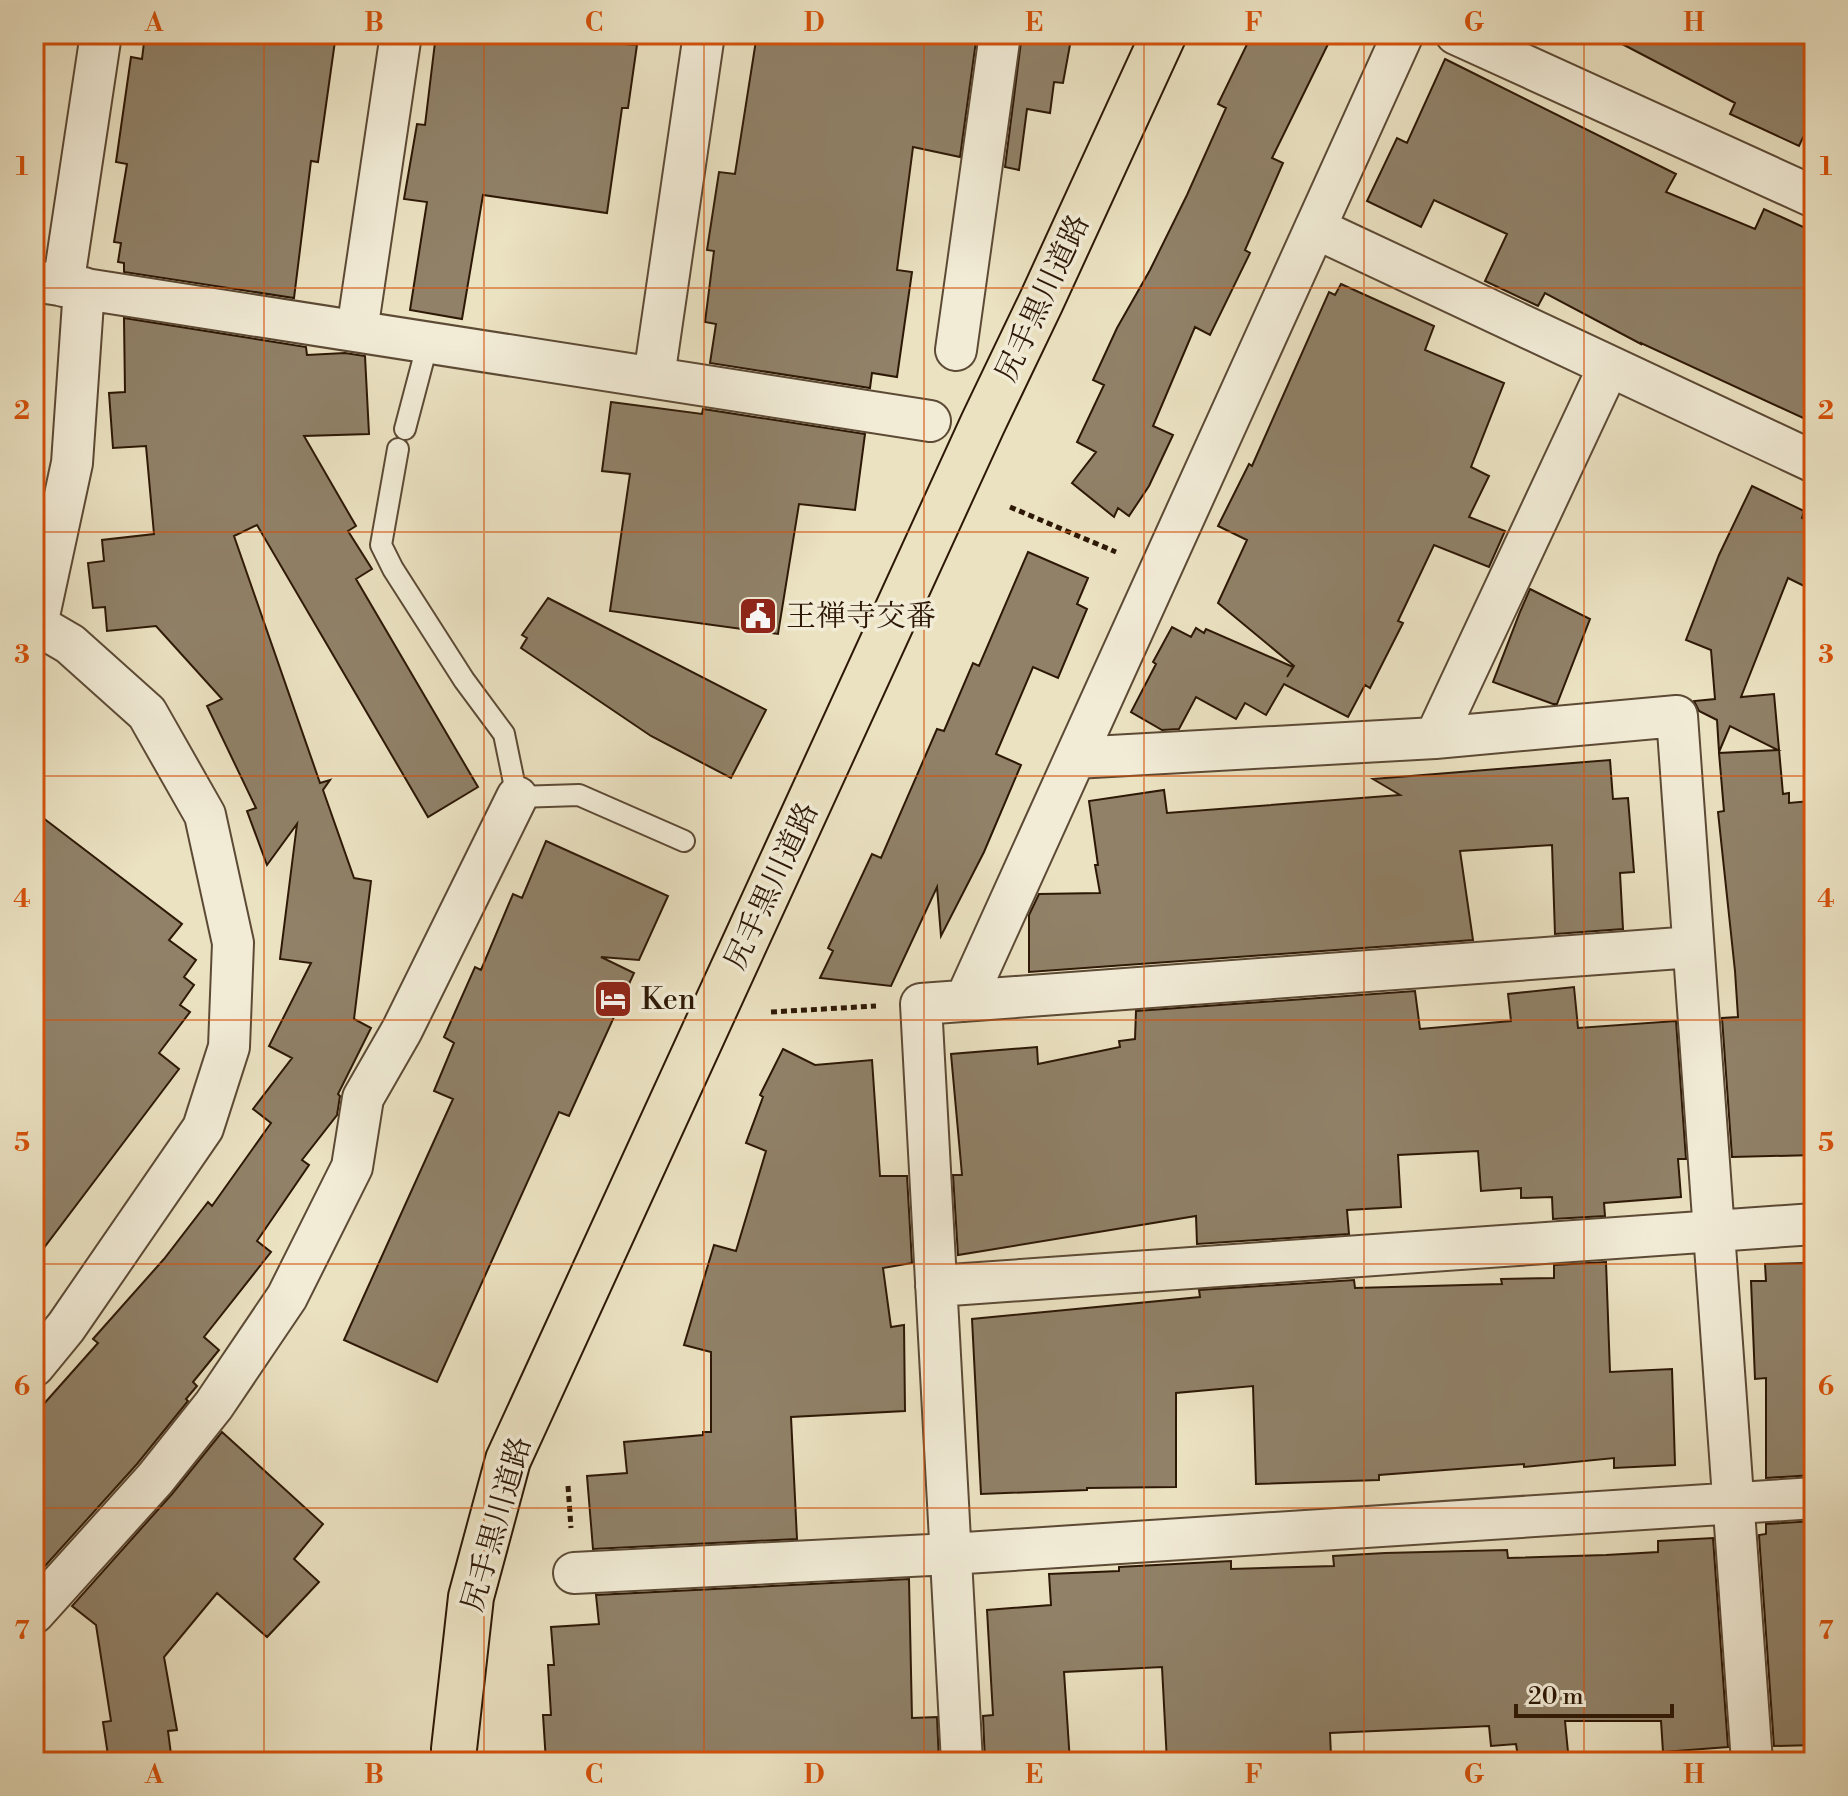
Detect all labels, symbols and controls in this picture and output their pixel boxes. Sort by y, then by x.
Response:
text: A [144,7,164,39]
text: B [364,7,384,39]
text: C [585,7,603,39]
text: D [804,7,824,39]
text: E [1025,7,1043,39]
text: F [1245,7,1263,39]
text: G [1464,7,1485,39]
text: H [1683,7,1705,39]
text: 1 [16,151,29,183]
text: 1 [1820,151,1833,183]
street label: 尻手黒川道路 [988,209,1098,388]
text: 2 [14,395,30,427]
text: 2 [1818,395,1834,427]
public building icon: 王禅寺交番 [737,595,779,637]
place label: 王禅寺交番 [786,598,936,636]
text: 3 [14,639,30,671]
text: 3 [1818,639,1834,671]
street label: 尻手黒川道路 [717,797,827,976]
text: 4 [13,883,31,915]
text: 4 [1817,883,1835,915]
hotel icon: Ken [592,978,634,1020]
place label: Ken [641,981,696,1019]
text: 5 [14,1127,30,1159]
text: 5 [1818,1127,1834,1159]
text: 6 [14,1371,30,1403]
text: 6 [1818,1371,1834,1403]
street label: 尻手黒川道路 [454,1433,540,1616]
text: 7 [14,1615,30,1647]
text: 7 [1818,1615,1834,1647]
scale bar [1516,1668,1672,1718]
text: 20 m [1528,1682,1584,1712]
text: A [144,1759,164,1791]
text: B [364,1759,384,1791]
text: C [585,1759,603,1791]
text: D [804,1759,824,1791]
text: E [1025,1759,1043,1791]
text: F [1245,1759,1263,1791]
text: G [1464,1759,1485,1791]
text: H [1683,1759,1705,1791]

